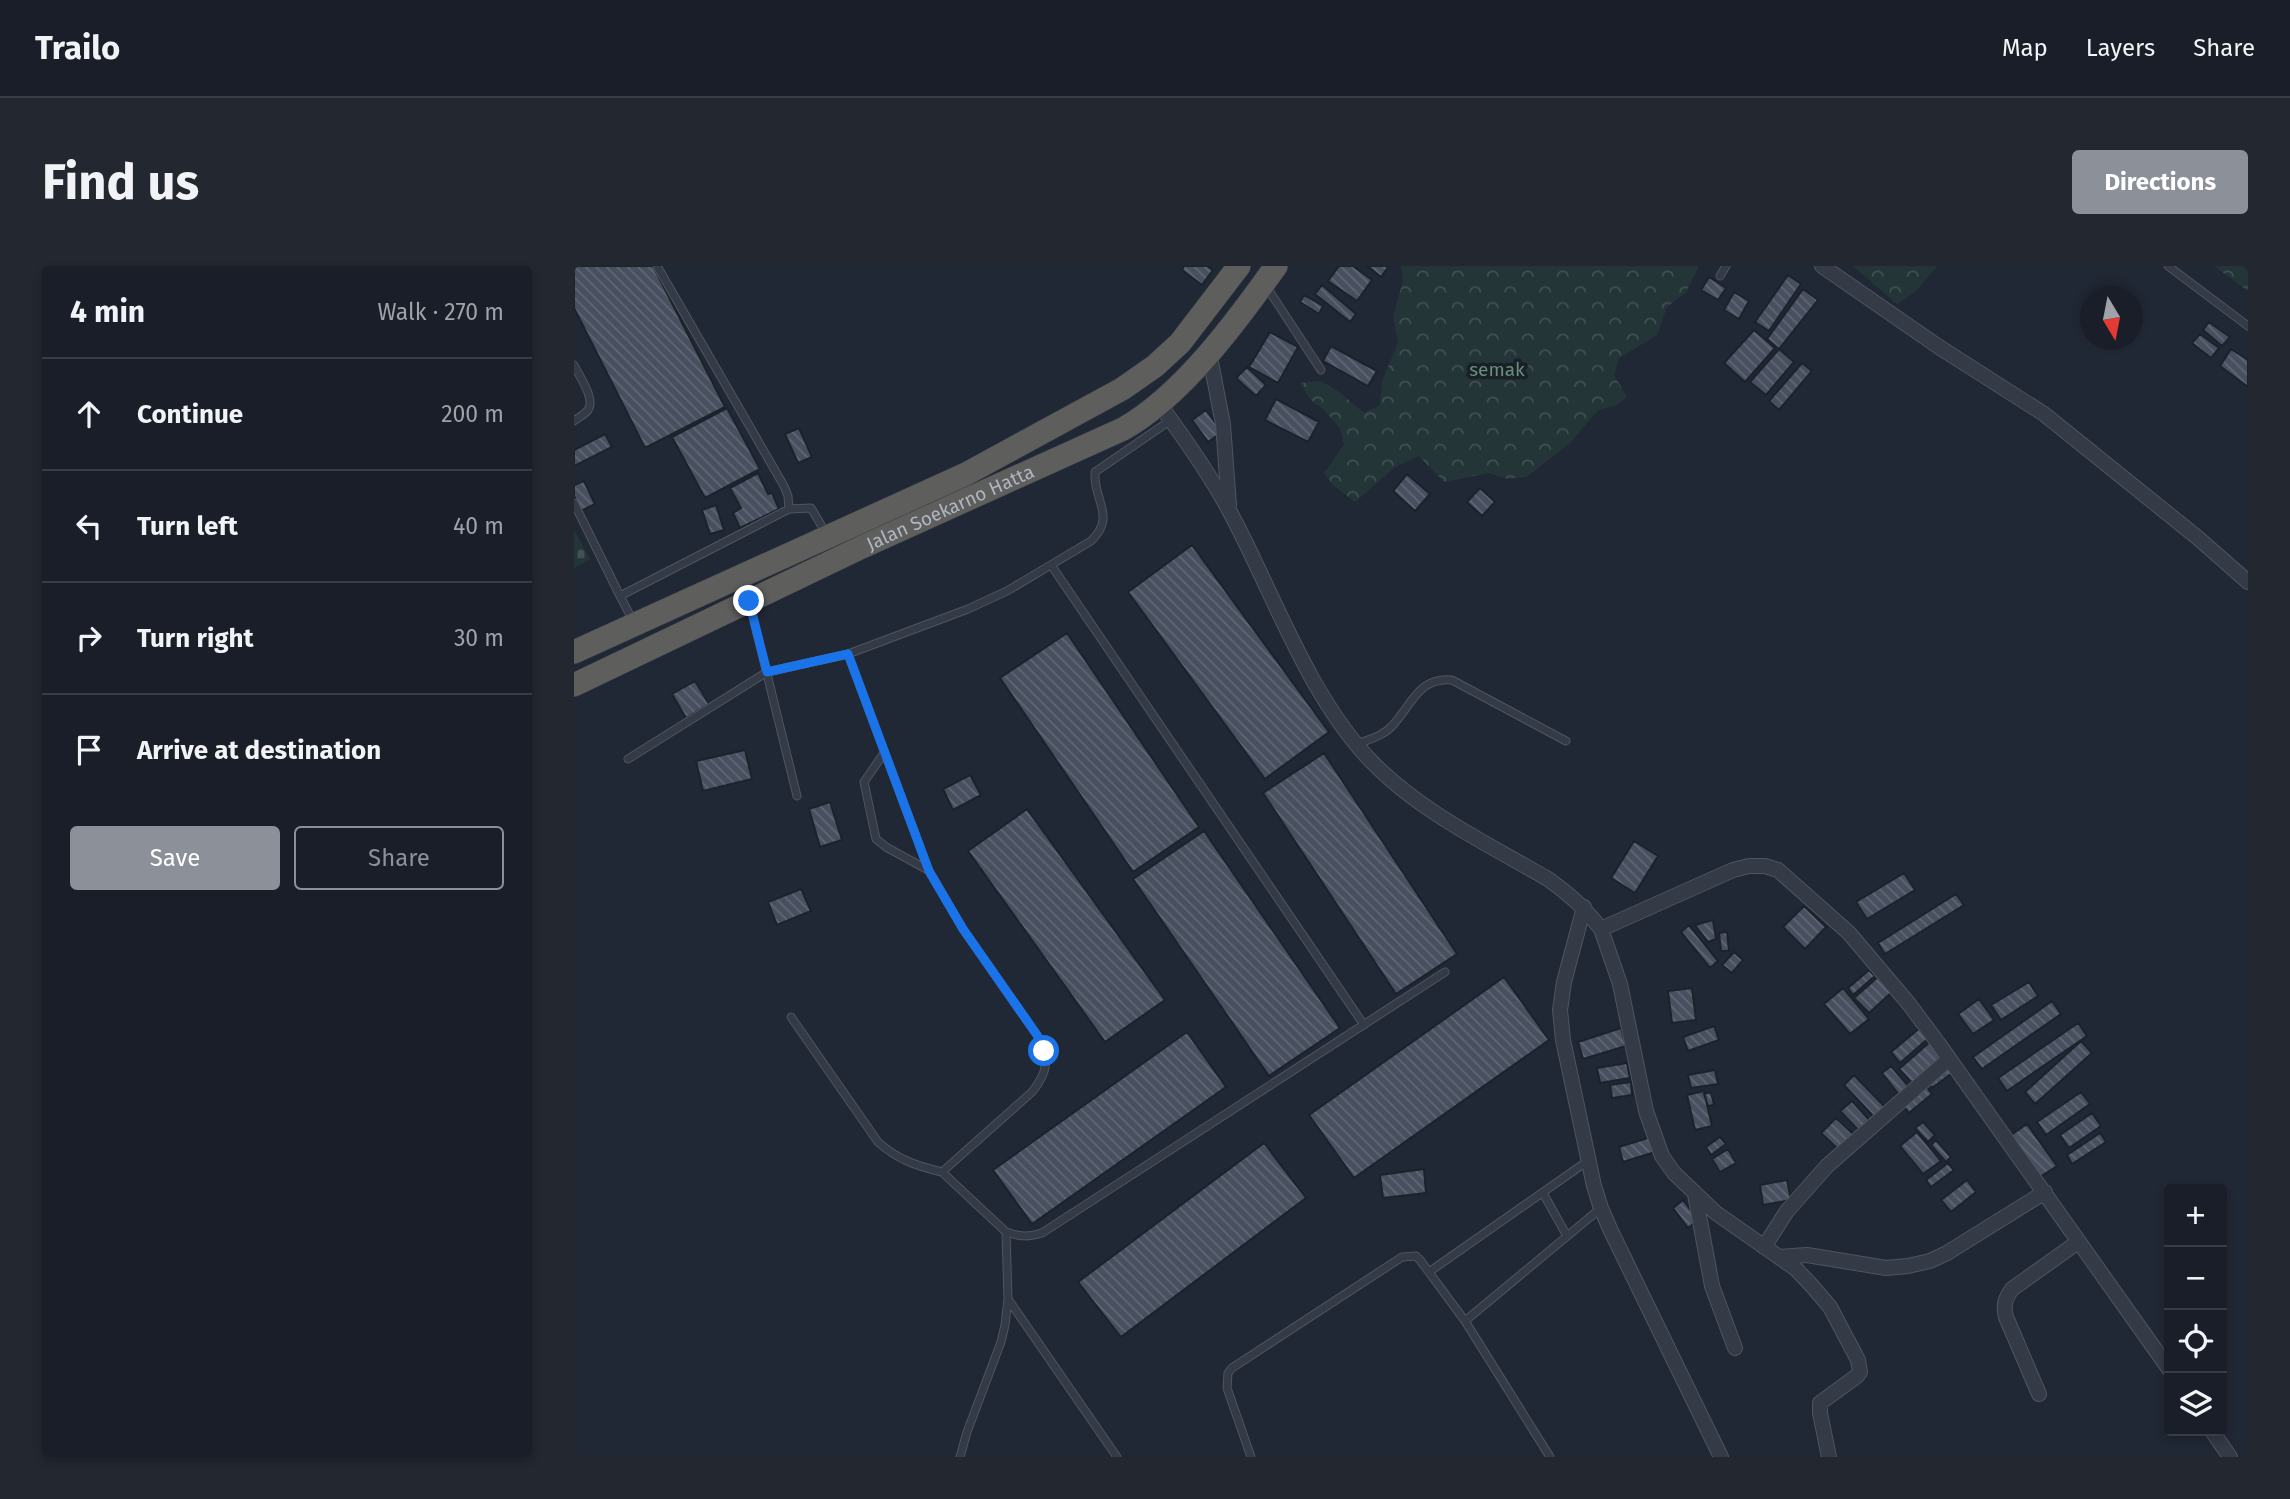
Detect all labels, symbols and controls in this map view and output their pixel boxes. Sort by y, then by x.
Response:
text: Trailo [35,28,120,68]
text: Map [2002,34,2048,62]
text: Layers [2086,34,2155,62]
text: Share [2193,34,2255,62]
button: Directions [2072,150,2248,214]
text: Find us [42,153,199,212]
north arrow [2080,287,2143,350]
text: 4 min [70,294,145,330]
text: Walk · 270 m [377,298,504,326]
park label: semak [1469,358,1525,381]
icon: ahead [70,395,108,433]
text: Continue [137,399,243,430]
text: 200 m [441,400,504,428]
street label: Jalan Soekarno Hatta [863,460,1038,555]
icon: left [70,507,108,545]
text: Turn left [137,511,238,542]
text: 40 m [453,512,504,540]
route end [733,585,764,616]
icon: right [70,619,108,657]
text: Turn right [137,623,254,654]
text: 30 m [454,624,504,652]
icon: arrive [70,731,108,769]
text: Arrive at destination [137,735,381,766]
button: Save [70,826,280,890]
button: Share [294,826,504,890]
route start [1028,1035,1059,1066]
map controls [2164,1184,2227,1436]
button: + [2164,1184,2227,1247]
button: − [2164,1247,2227,1310]
button: locate [2164,1310,2227,1373]
button: layers [2164,1373,2227,1436]

